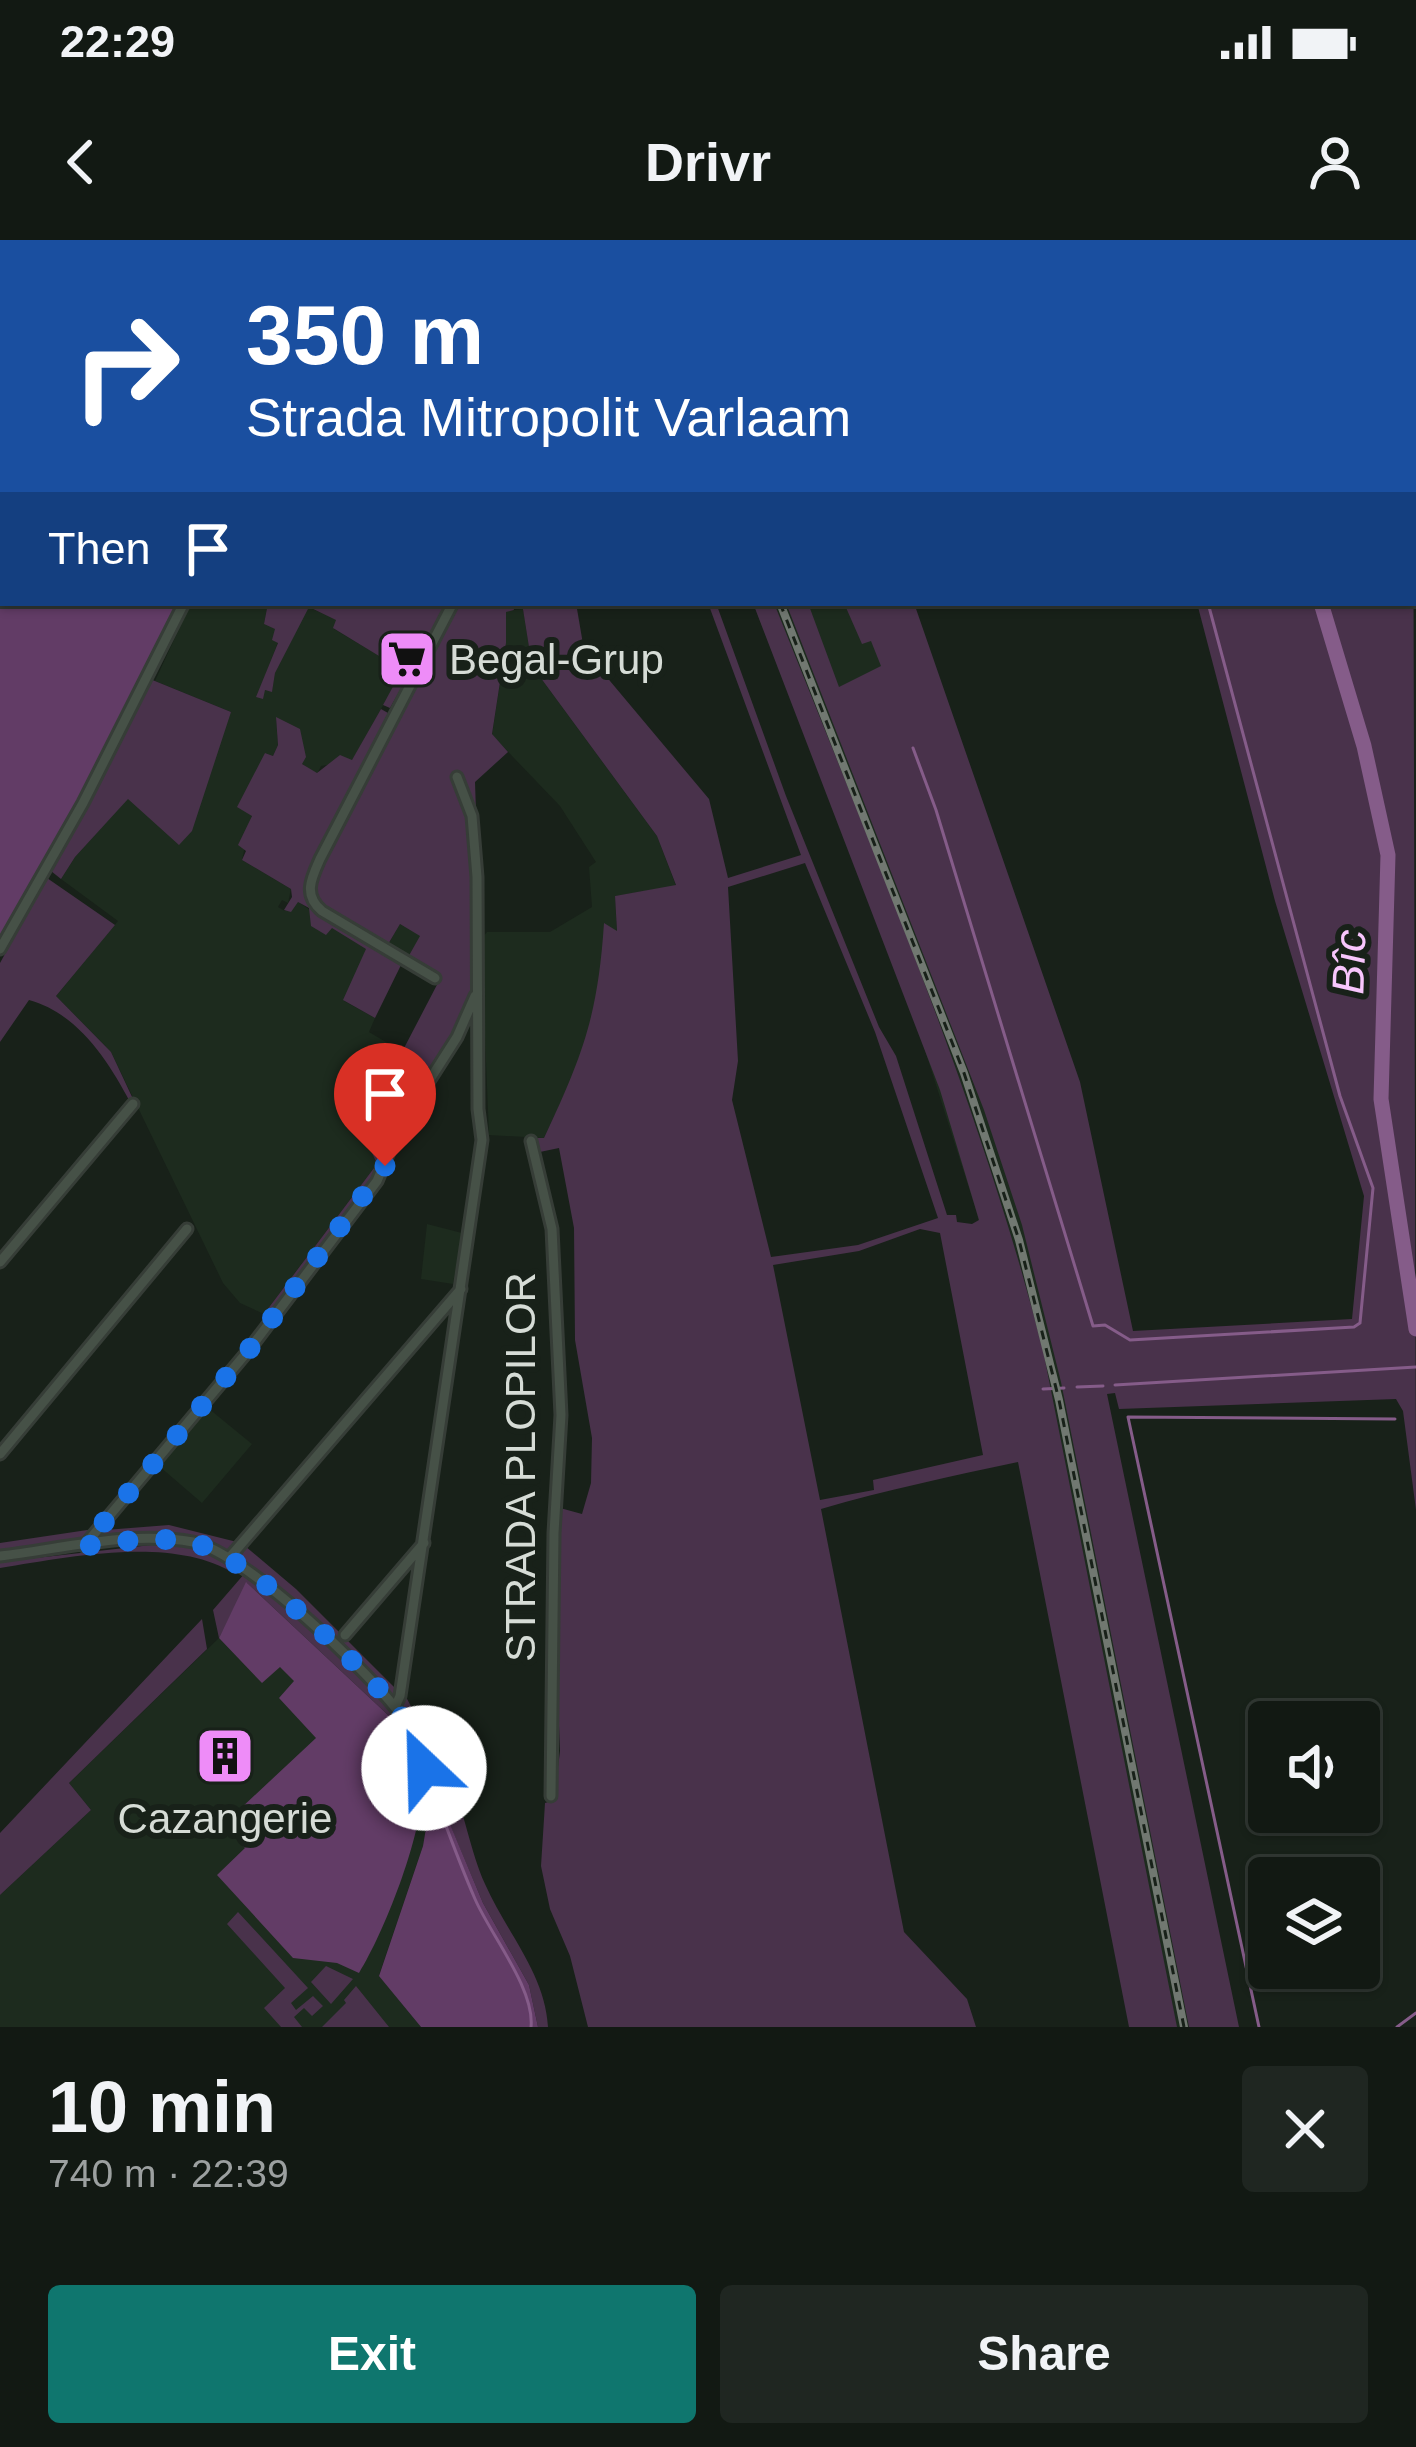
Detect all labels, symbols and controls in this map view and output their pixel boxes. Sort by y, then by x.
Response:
text: 22:29 [60,16,175,67]
icon: back [48,129,114,195]
icon: person [1302,129,1368,195]
text: Drivr [645,132,771,192]
icon: right [48,288,204,444]
text: 350 m [246,288,484,382]
text: Strada Mitropolit Varlaam [246,387,851,447]
icon: arrive [175,516,241,582]
text: Then [48,523,151,574]
supermarket icon: Begal-Grup [376,628,438,690]
place label: Begal-Grup [449,636,664,683]
water label: Bîc [1322,929,1376,995]
pin [334,1043,436,1166]
icon: arrive [352,1061,418,1127]
street label: STRADA PLOPILOR [497,1272,544,1662]
map controls [1248,1701,1380,1989]
button: sound [1248,1701,1380,1833]
position arrow [361,1705,487,1831]
building icon: Cazangerie [194,1725,256,1787]
place label: Cazangerie [118,1795,332,1842]
button: layers [1248,1857,1380,1989]
button: close [1242,2066,1368,2192]
text: 10 min [48,2067,276,2147]
text: 740 m · 22:39 [48,2152,289,2195]
button: Exit [48,2285,696,2423]
button: Share [720,2285,1368,2423]

